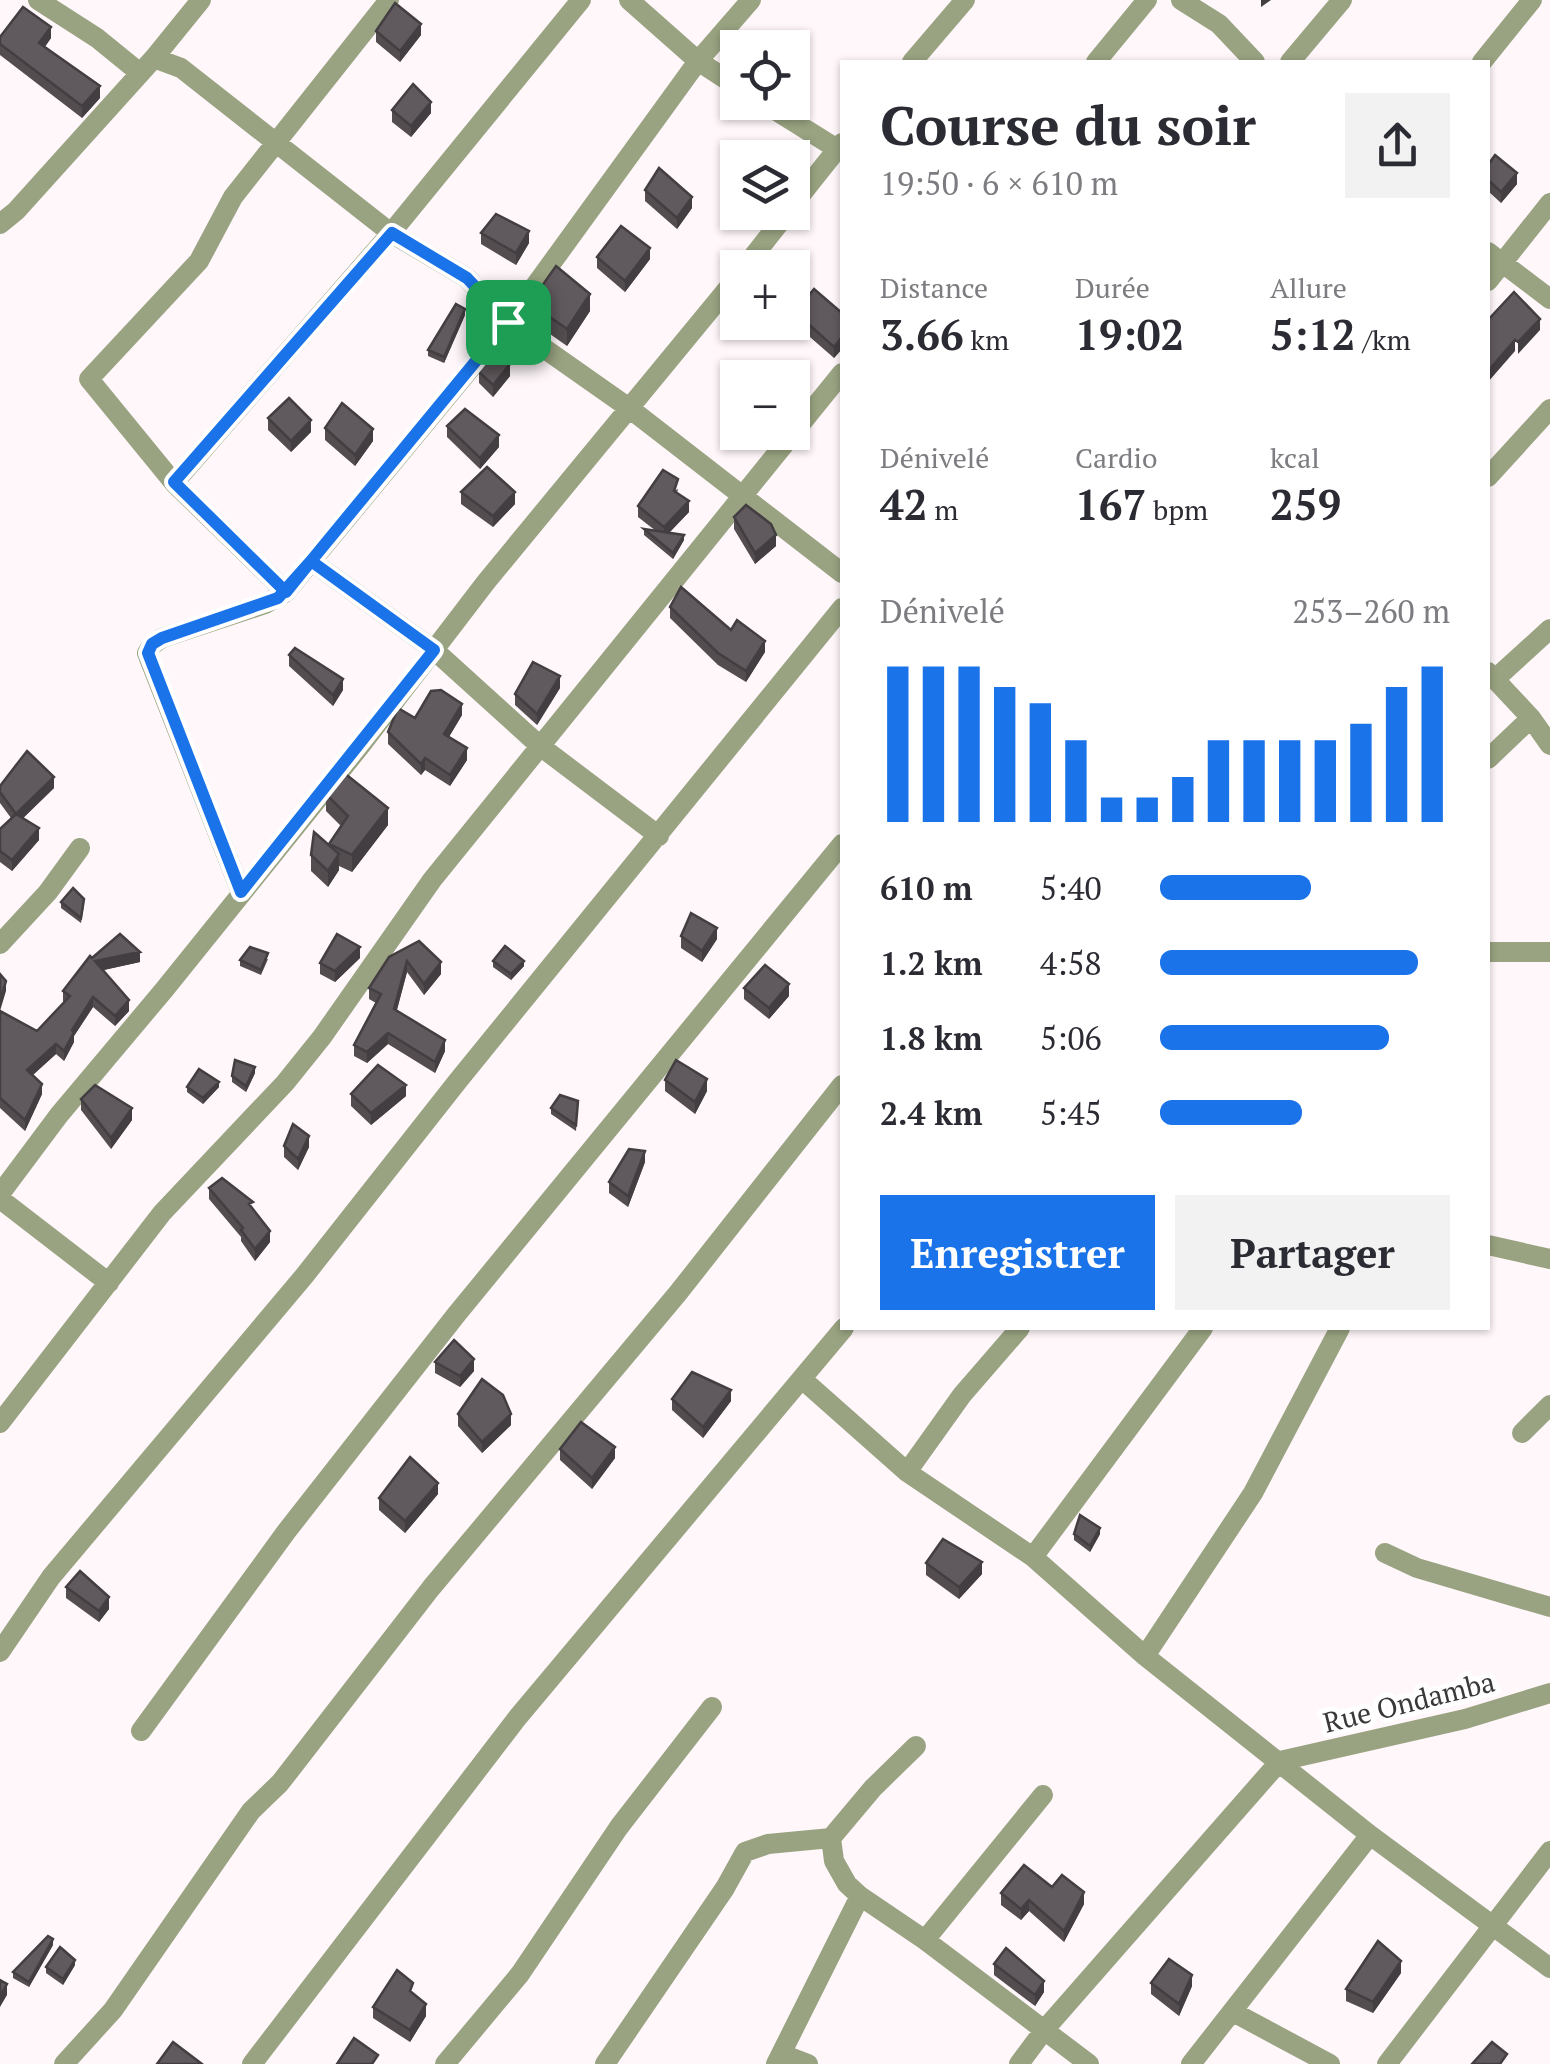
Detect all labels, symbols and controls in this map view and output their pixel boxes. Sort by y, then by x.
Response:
map controls [720,30,810,450]
button: locate [720,30,810,120]
text: Course du soir [880,88,1256,161]
button: share [1345,93,1450,198]
button: layers [720,140,810,230]
text: 19:50 · 6 × 610 m [880,162,1118,204]
button: + [720,250,810,340]
text: Distance [880,269,988,306]
text: Durée [1075,269,1150,306]
text: Allure [1270,269,1347,306]
pin [466,280,551,365]
icon: arrive [481,295,536,350]
text: 3.66 [880,306,964,362]
text: 19:02 [1075,306,1184,362]
text: 5:12 [1270,306,1356,362]
text: km [964,321,1009,358]
text: /km [1356,321,1411,358]
button: − [720,360,810,450]
text: Dénivelé [880,439,989,476]
text: Cardio [1075,439,1157,476]
text: kcal [1270,439,1320,476]
text: 42 [880,476,927,532]
text: 167 [1075,476,1146,532]
text: 259 [1270,476,1341,532]
text: m [927,491,958,528]
text: bpm [1146,491,1208,528]
text: Dénivelé [880,590,1005,632]
text: 253–260 m [1292,590,1450,632]
text: 610 m [880,867,972,909]
text: 5:40 [1040,867,1102,909]
text: 1.2 km [880,942,983,984]
text: 4:58 [1040,942,1102,984]
text: 1.8 km [880,1017,983,1059]
text: 5:06 [1040,1017,1102,1059]
text: 2.4 km [880,1092,983,1134]
text: 5:45 [1040,1092,1102,1134]
button: Enregistrer [880,1195,1155,1310]
button: Partager [1175,1195,1450,1310]
street label: Rue Ondamba [1319,1662,1498,1741]

